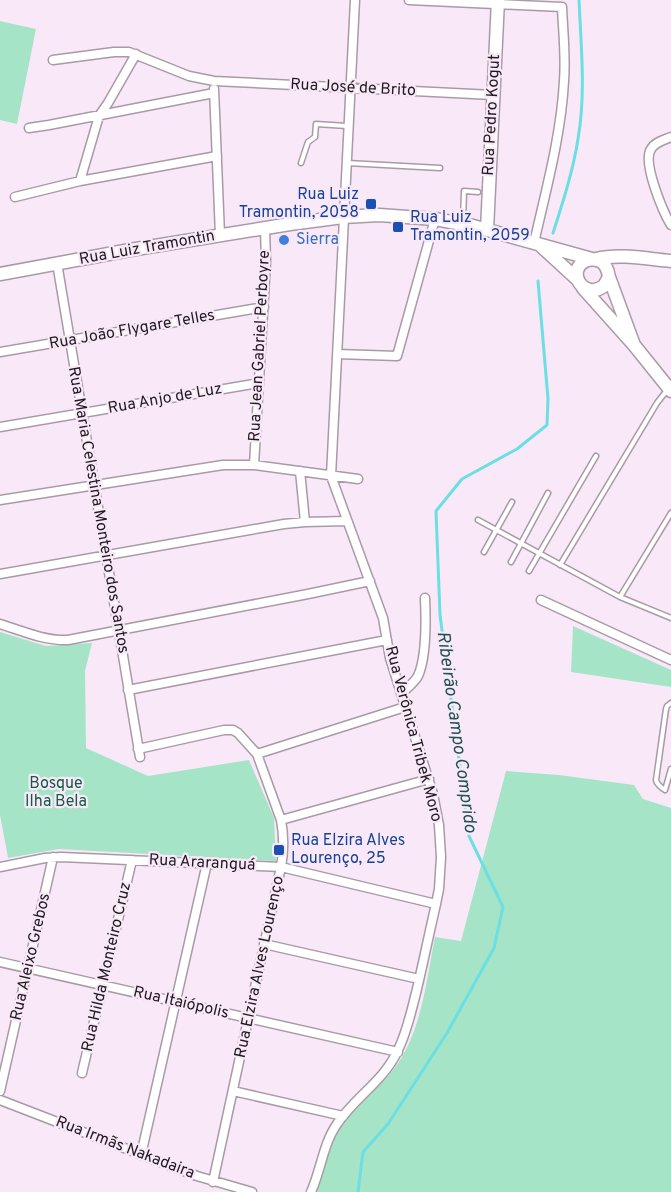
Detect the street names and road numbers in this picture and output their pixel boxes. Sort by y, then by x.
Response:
street label: Rua Pedro Kogut [479,54,505,176]
street label: Rua José de Brito [290,75,416,101]
street label: Rua Luiz Tramontin [78,226,216,270]
street label: Rua Jean Gabriel Perboyre [245,250,275,442]
street label: Rua João Flygare Telles [47,306,217,354]
street label: Rua Maria Celestina Monteiro dos Santos [63,365,133,655]
street label: Rua Anjo de Luz [106,379,224,419]
street label: Rua Verônica Tribek Moro [380,644,446,824]
street label: Rua Araranguá [148,850,256,876]
street label: Rua Elzira Alves Lourenço [231,874,289,1060]
street label: Rua Hilda Monteiro Cruz [78,880,136,1054]
street label: Rua Aleixo Grebos [7,891,55,1023]
street label: Rua Itaiópolis [131,982,231,1024]
street label: Rua Irmãs Nakadaira [53,1112,197,1184]

